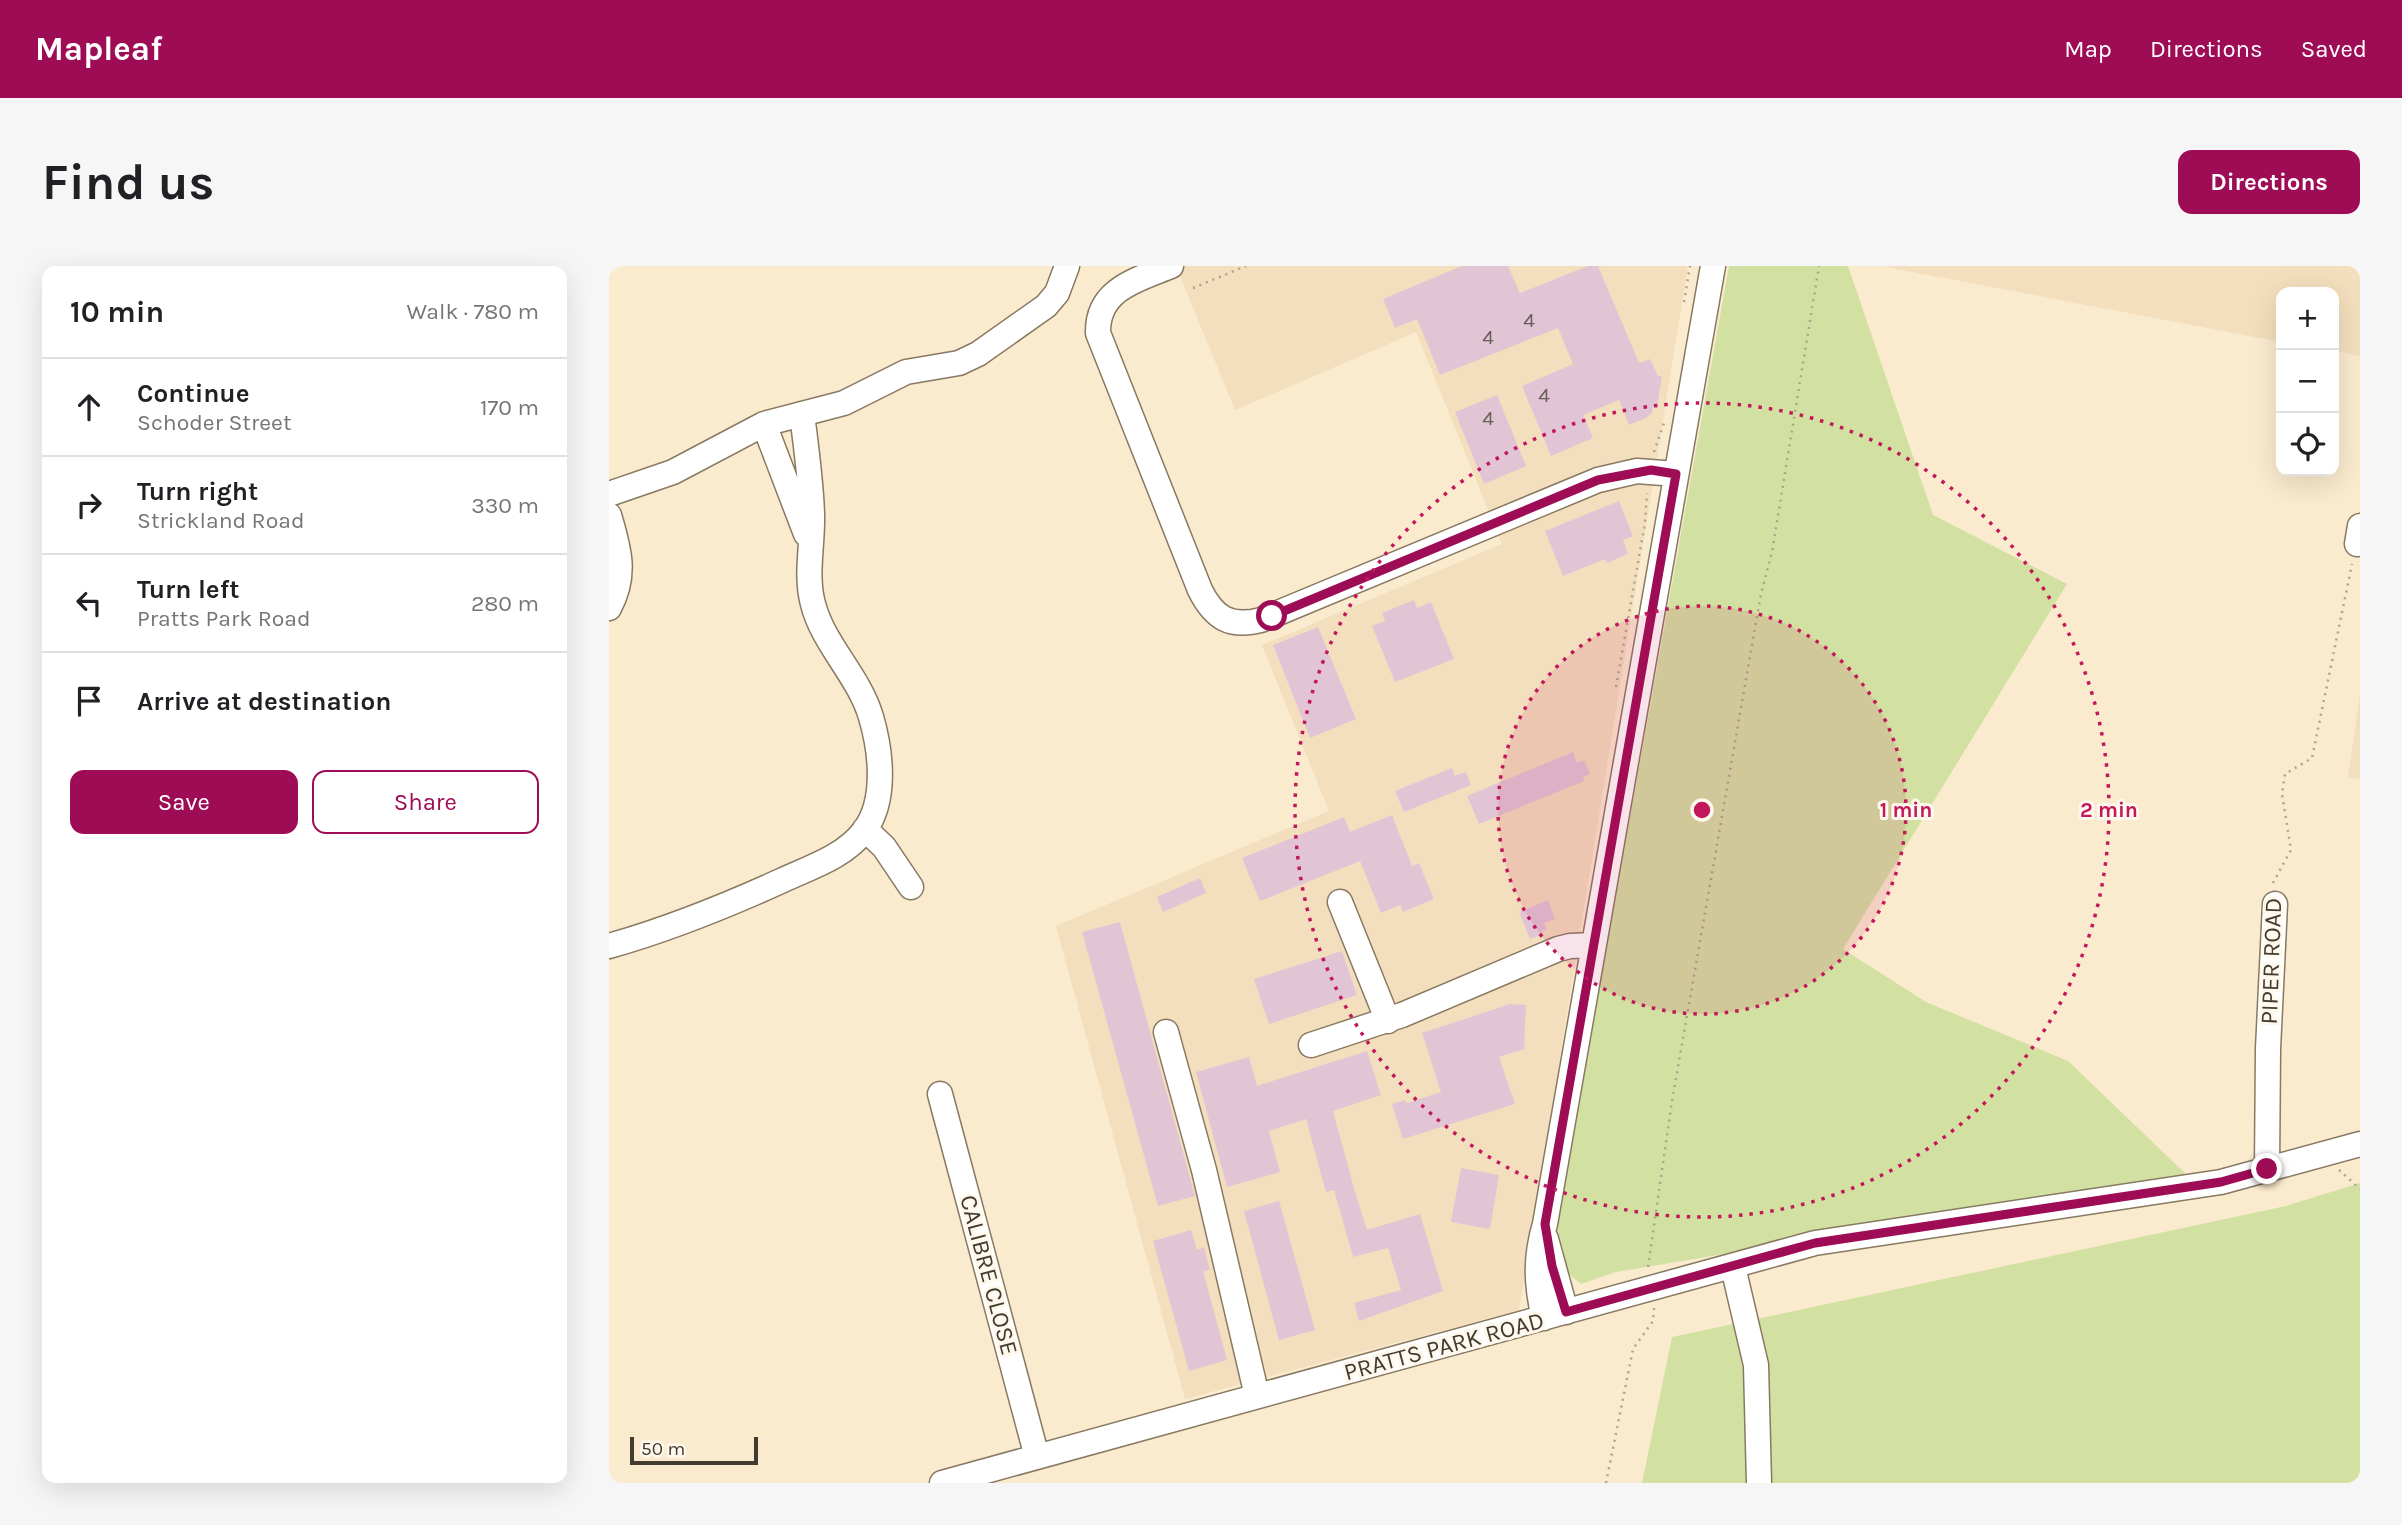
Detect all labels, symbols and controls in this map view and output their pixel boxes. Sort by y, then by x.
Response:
text: Mapleaf [35,30,162,68]
text: Map [2064,35,2112,63]
text: Directions [2150,35,2263,63]
text: Saved [2301,35,2367,63]
button: Directions [2178,150,2360,214]
text: Find us [42,154,214,211]
map controls [2276,287,2339,476]
button: + [2276,287,2339,350]
text: 10 min [70,294,164,330]
text: Walk · 780 m [407,298,539,325]
house number: 4 [1523,308,1535,332]
house number: 4 [1482,325,1494,349]
button: − [2276,350,2339,413]
text: Continue [137,378,249,409]
house number: 4 [1538,383,1550,407]
icon: ahead [70,388,108,426]
text: 170 m [480,394,539,421]
house number: 4 [1482,406,1494,430]
text: Schoder Street [137,409,292,436]
button: locate [2276,413,2339,476]
text: Turn right [137,476,258,507]
icon: right [70,486,108,524]
text: 330 m [471,492,539,519]
text: Strickland Road [137,507,305,534]
text: Turn left [137,574,239,605]
icon: left [70,584,108,622]
text: 280 m [471,590,539,617]
route start [1256,600,1287,631]
text: Pratts Park Road [137,605,311,632]
icon: arrive [70,682,108,720]
text: Arrive at destination [137,686,391,717]
button: Save [70,770,298,834]
button: Share [312,770,539,834]
centre of rings [1690,798,1714,822]
text: 1 min [1880,798,1932,822]
text: 2 min [2080,798,2138,822]
street label: PIPER ROAD [2255,897,2287,1025]
route end [2251,1153,2282,1184]
street label: CALIBRE CLOSE [954,1192,1024,1358]
street label: PRATTS PARK ROAD [1341,1306,1547,1386]
scale bar [630,1434,758,1466]
text: 50 m [641,1438,685,1460]

